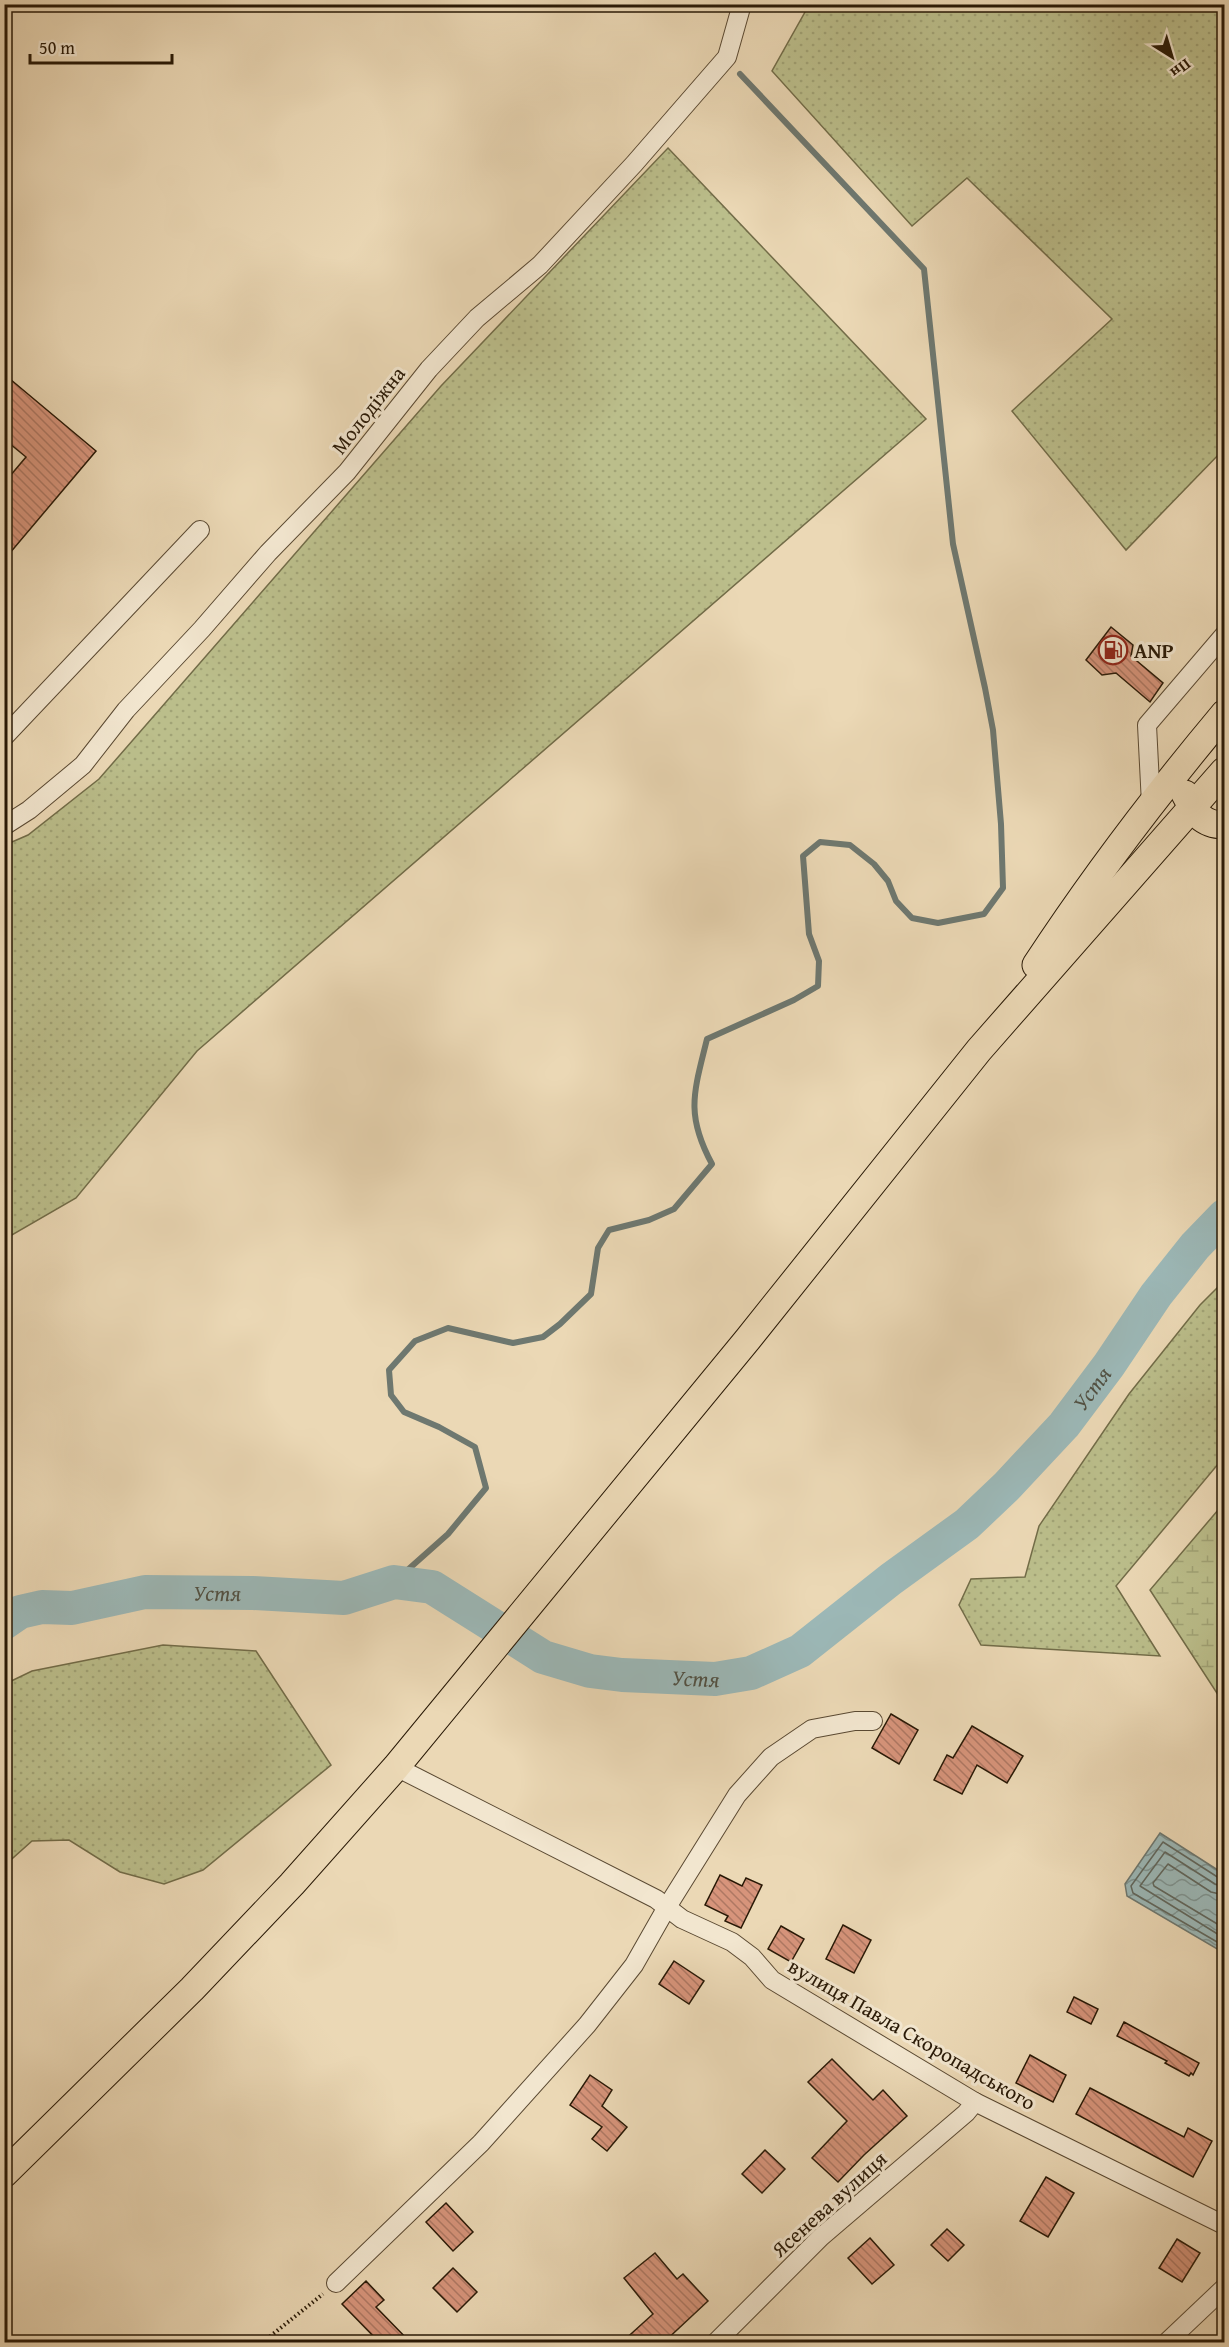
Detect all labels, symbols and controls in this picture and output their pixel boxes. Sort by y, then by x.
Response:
scale bar [30,27,172,65]
north arrow [1142,27,1202,87]
text: 50 m [39,34,75,61]
text: Пн [1165,53,1196,85]
street label: Молодіжна [324,359,412,461]
fuel station icon: ANP [1097,634,1129,666]
place label: ANP [1134,635,1174,666]
water label: Устя [1064,1359,1119,1417]
water label: Устя [193,1576,242,1609]
water label: Устя [671,1661,721,1695]
street label: вулиця Павла Скоропадського [783,1950,1041,2118]
street label: Ясенева вулиця [764,2143,894,2265]

